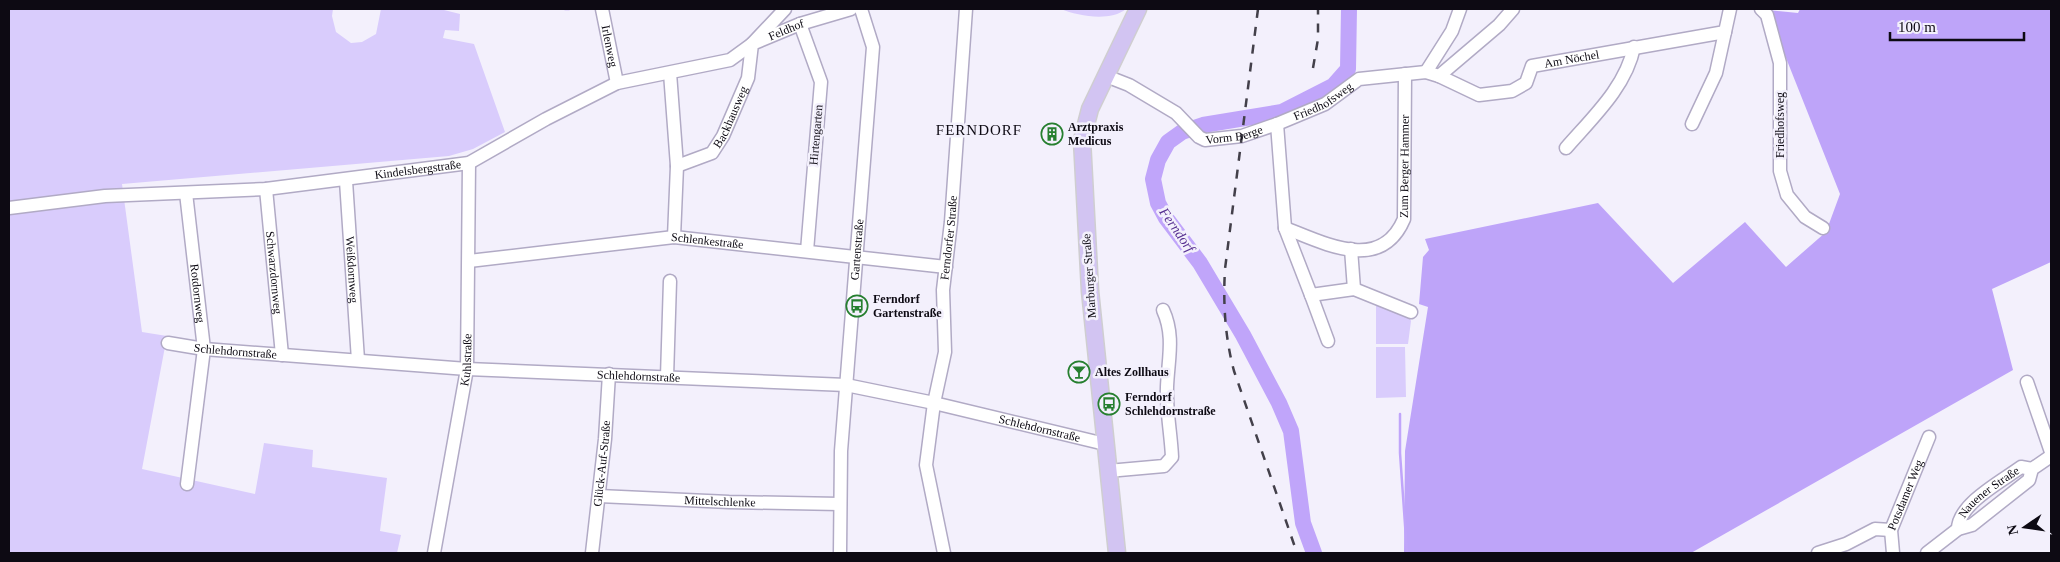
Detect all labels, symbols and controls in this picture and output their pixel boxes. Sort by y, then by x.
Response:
scale bar [1890,10,2024,42]
street label: Feldhof [766,16,806,43]
text: 100 m [1898,19,1936,35]
street label: Irlenweg [598,24,621,69]
street label: Am Nöchel [1543,47,1601,71]
street label: Friedhofsweg [1291,79,1355,123]
street label: Backhausweg [710,84,751,151]
street label: Friedhofsweg [1773,92,1787,158]
street label: Hirtengarten [806,104,826,166]
street label: Zum Berger Hammer [1397,115,1412,218]
place label: Arztpraxis Medicus [1068,120,1124,148]
district label: FERNDORF [936,122,1022,138]
building icon: Arztpraxis Medicus [1040,122,1064,146]
street label: Vorm Berge [1205,122,1265,147]
street label: Kindelsbergstraße [374,157,462,182]
street label: Ferndorfer Straße [937,195,960,281]
water label: Ferndorf [1156,204,1199,257]
street label: Gartenstraße [848,219,866,281]
street label: Schwarzdornweg [263,230,285,315]
street label: Schlenkestraße [671,230,744,252]
street label: Marburger Straße [1079,233,1099,319]
street label: Weißdornweg [343,236,361,304]
street label: Rotdornweg [187,263,208,324]
place label: Ferndorf Gartenstraße [873,292,942,320]
bus stop icon: Ferndorf Gartenstraße [845,294,869,318]
street label: Kuhlstraße [457,334,474,387]
street label: Schlehdornstraße [193,340,278,362]
bar icon: Altes Zollhaus [1067,360,1091,384]
place label: Altes Zollhaus [1095,365,1169,379]
street label: Schlehdornstraße [597,367,681,385]
place label: Ferndorf Schlehdornstraße [1125,390,1216,418]
bus stop icon: Ferndorf Schlehdornstraße [1097,392,1121,416]
street label: Schlehdornstraße [997,412,1082,445]
street label: Glück-Auf-Straße [590,420,613,507]
street label: Potsdamer Weg [1885,457,1926,532]
street label: Nauener Straße [1955,463,2022,521]
street label: Mittelschlenke [684,493,756,509]
north arrow [2000,502,2050,552]
text: N [2004,523,2021,536]

